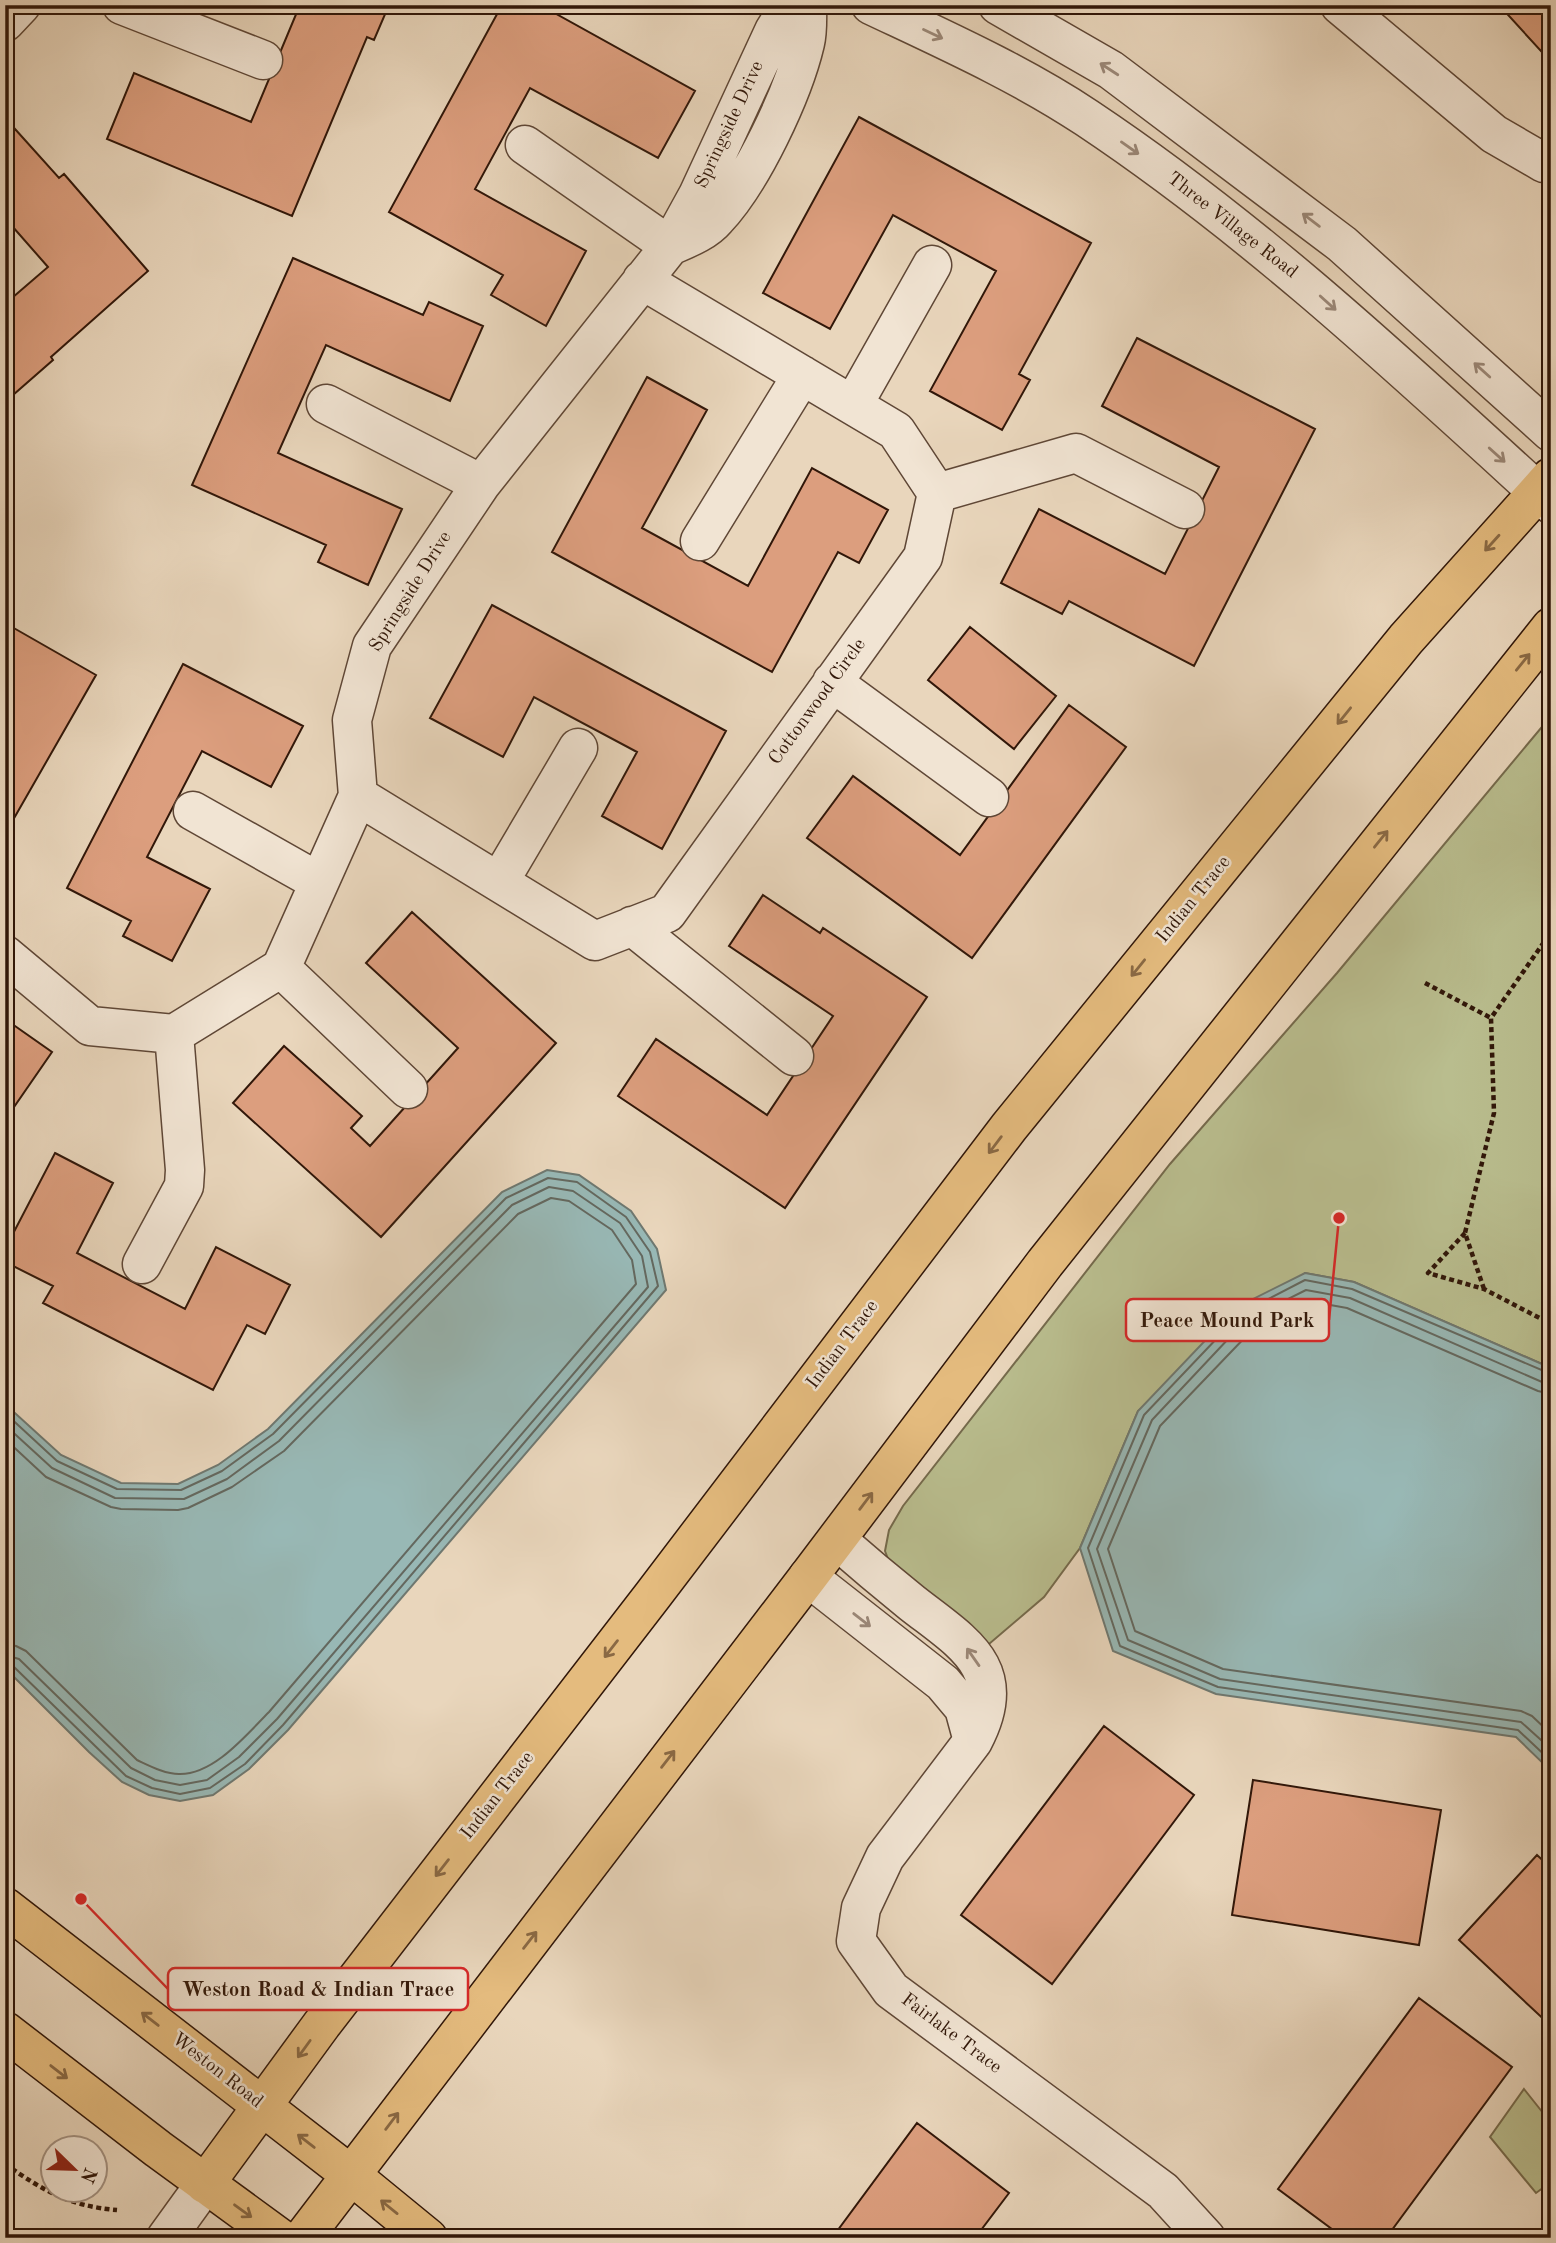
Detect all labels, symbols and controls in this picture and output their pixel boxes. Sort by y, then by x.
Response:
one-way arrow [922,28,943,42]
street label: Springside Drive [692,58,768,192]
one-way arrow [1099,62,1119,76]
one-way arrow [1120,141,1139,155]
street label: Three Village Road [1163,169,1301,283]
one-way arrow [1301,213,1320,228]
one-way arrow [1319,295,1336,312]
one-way arrow [1474,361,1491,378]
one-way arrow [1488,447,1505,464]
street label: Springside Drive [366,528,456,656]
one-way arrow [1483,534,1500,551]
street label: Cottonwood Circle [766,635,870,769]
one-way arrow [1516,653,1531,671]
one-way arrow [1336,706,1352,724]
one-way arrow [1373,831,1389,849]
street label: Indian Trace [1153,853,1235,947]
one-way arrow [1131,959,1146,977]
one-way arrow [988,1135,1003,1154]
street label: Indian Trace [804,1297,882,1393]
callout: Peace Mound Park [1126,1299,1329,1341]
text: Peace Mound Park [1140,1311,1315,1332]
one-way arrow [859,1492,873,1511]
one-way arrow [852,1612,871,1627]
one-way arrow [604,1639,619,1658]
one-way arrow [966,1648,980,1667]
street label: Indian Trace [458,1749,538,1843]
one-way arrow [661,1751,676,1769]
one-way arrow [435,1858,450,1877]
one-way arrow [522,1931,537,1949]
callout: Weston Road & Indian Trace [168,1968,468,2010]
text: Weston Road & Indian Trace [182,1980,454,2001]
street label: Fairlake Trace [897,1990,1005,2078]
one-way arrow [141,2011,159,2027]
street label: Weston Road [168,2030,266,2112]
one-way arrow [297,2039,312,2058]
one-way arrow [50,2065,68,2080]
one-way arrow [385,2112,399,2131]
one-way arrow [298,2133,316,2148]
north arrow [38,2134,108,2204]
text: N [76,2164,99,2185]
one-way arrow [381,2199,399,2215]
one-way arrow [233,2204,252,2218]

